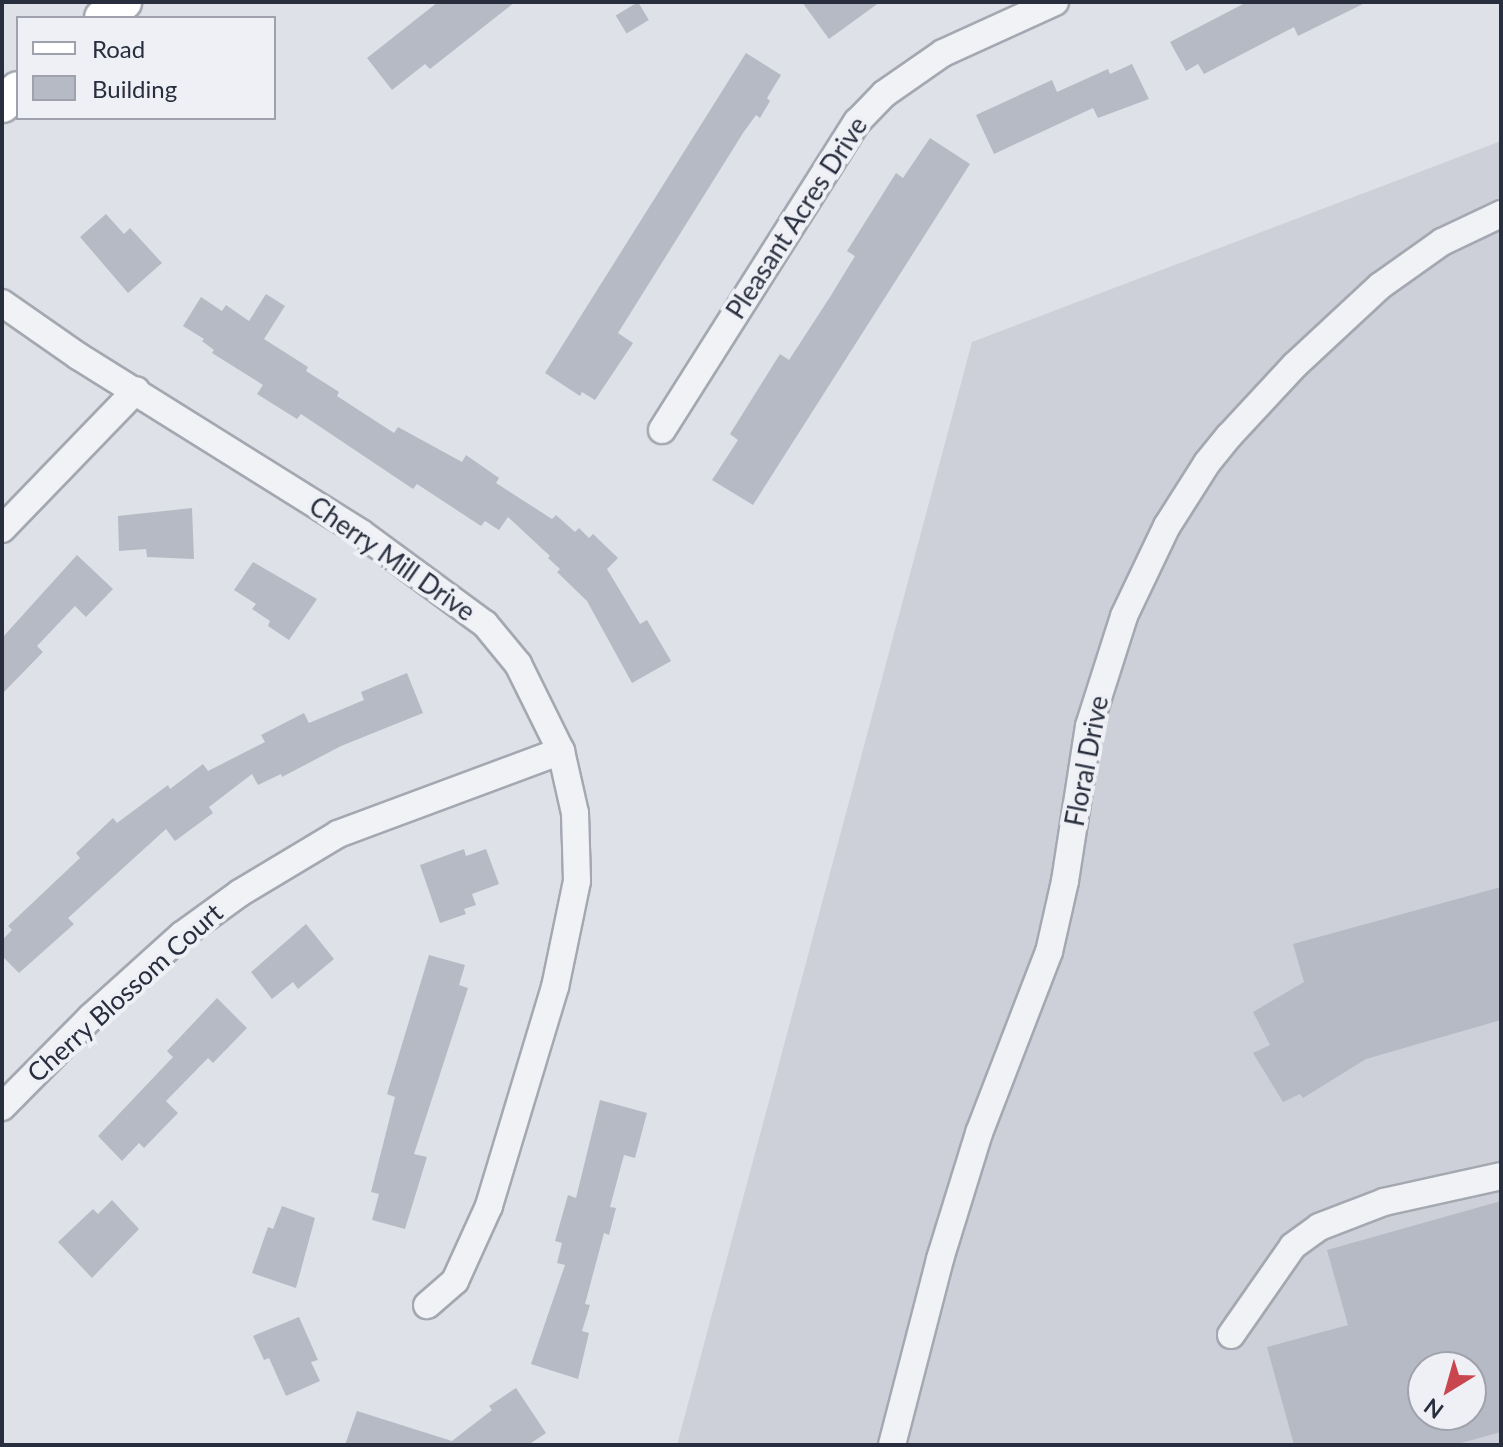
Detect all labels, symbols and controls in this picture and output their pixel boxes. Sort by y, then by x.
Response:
legend [16,16,276,120]
text: Road [92,34,145,63]
text: Building [92,74,177,103]
street label: Pleasant Acres Drive [720,111,874,325]
street label: Cherry Mill Drive [303,490,481,628]
street label: Floral Drive [1059,693,1115,829]
street label: Cherry Blossom Court [21,897,229,1089]
north arrow [1407,1351,1487,1431]
text: N [1419,1393,1448,1425]

